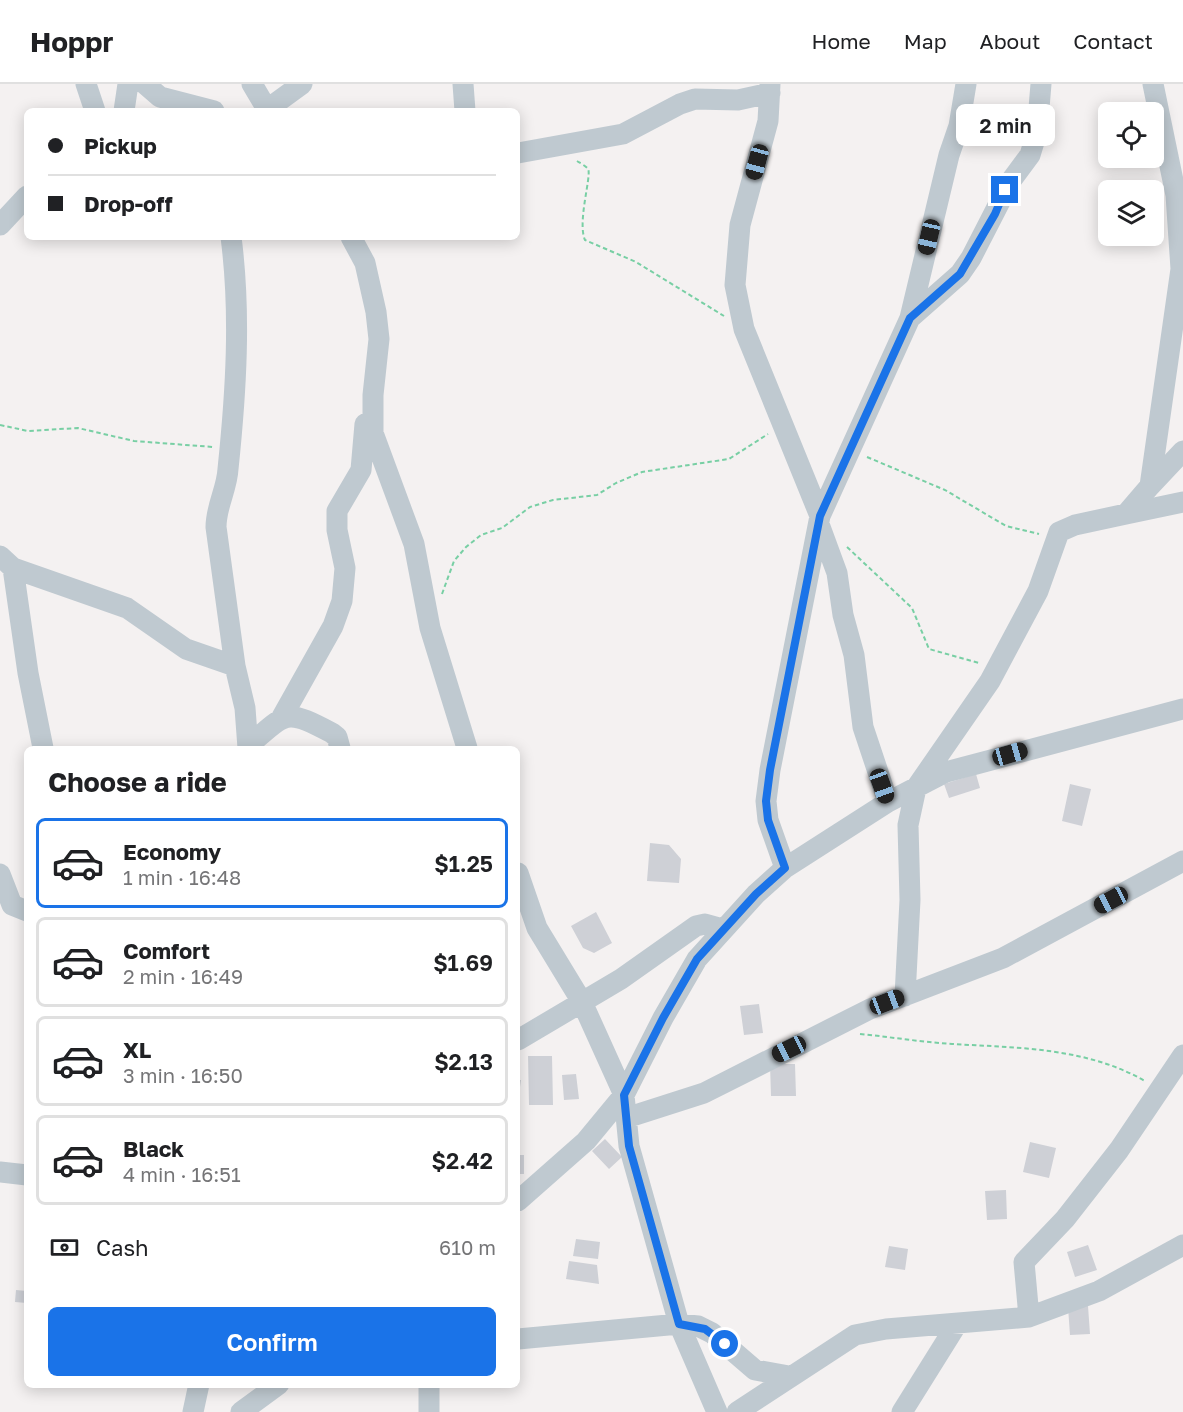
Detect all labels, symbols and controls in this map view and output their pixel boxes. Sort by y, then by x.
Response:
text: Hoppr [30,25,113,58]
text: Home [811,28,871,54]
text: Map [904,28,947,54]
text: About [980,28,1040,54]
text: Contact [1073,28,1153,54]
map controls [1098,102,1164,246]
button: locate [1098,102,1164,168]
callout: 2 min [956,103,1054,145]
text: 2 min [980,113,1032,137]
text: Pickup [84,132,157,159]
car [744,142,770,182]
route end [991,176,1018,203]
button: layers [1098,180,1164,246]
text: Drop-off [84,190,173,217]
car [916,217,942,257]
car [990,740,1030,768]
text: Choose a ride [48,766,227,798]
car [867,766,897,806]
icon: car [51,836,105,890]
text: Economy [123,838,221,865]
text: $1.25 [434,850,493,877]
text: 1 min · 16:48 [123,865,241,889]
car [1091,884,1131,916]
icon: car [51,935,105,989]
text: Comfort [123,937,210,964]
text: $1.69 [433,949,493,976]
text: 2 min · 16:49 [123,964,243,988]
car [867,987,907,1017]
car [769,1033,809,1065]
icon: car [51,1034,105,1088]
text: XL [123,1036,151,1063]
text: $2.13 [434,1048,493,1075]
text: 3 min · 16:50 [123,1063,243,1087]
icon: car [51,1133,105,1187]
text: Black [123,1135,184,1162]
text: $2.42 [432,1147,493,1174]
text: 4 min · 16:51 [123,1162,241,1186]
icon: cash [48,1231,81,1264]
text: Cash [96,1234,149,1261]
text: 610 m [439,1235,496,1259]
button: Confirm [48,1307,496,1376]
route start [711,1330,738,1357]

